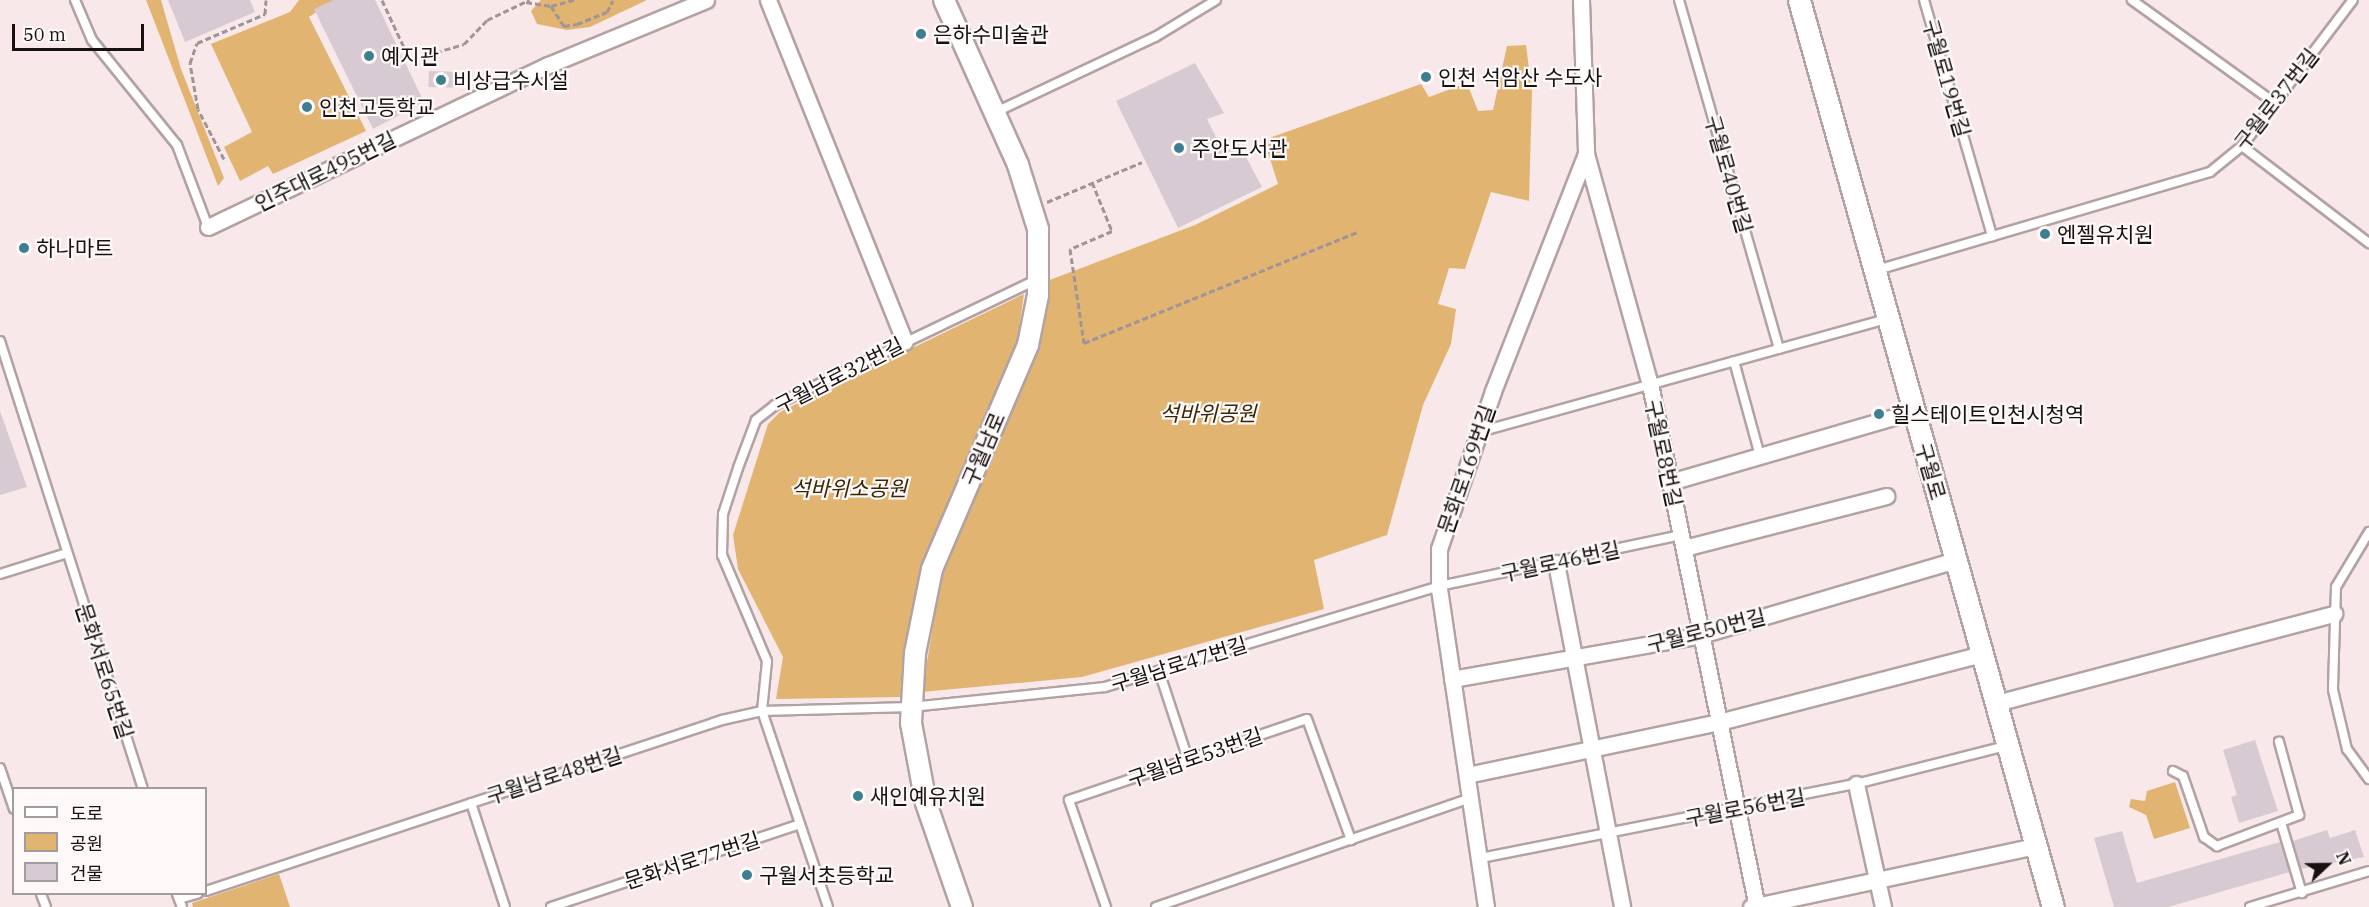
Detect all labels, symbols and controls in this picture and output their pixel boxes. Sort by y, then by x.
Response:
scale bar [15,12,147,50]
street label: 구월로19번길 [1918,16,1976,140]
place label: 은하수미술관 [933,21,1049,47]
text: 50 m [23,23,66,46]
marker: 은하수미술관 [914,27,928,41]
place label: 예지관 [381,43,439,69]
street label: 구월로37번길 [2229,43,2323,155]
marker: 예지관 [362,49,376,63]
place label: 인천 석암산 수도사 [1438,64,1602,90]
place label: 비상급수시설 [453,67,569,93]
marker: 인천 석암산 수도사 [1419,70,1433,84]
marker: 비상급수시설 [434,73,448,87]
place label: 인천고등학교 [319,94,435,120]
marker: 인천고등학교 [300,100,314,114]
street label: 구월로40번길 [1700,112,1758,236]
street label: 인주대로495번길 [250,126,400,216]
place label: 주안도서관 [1191,135,1288,161]
marker: 주안도서관 [1172,141,1186,155]
place label: 엔젤유치원 [2057,221,2154,247]
marker: 엔젤유치원 [2038,227,2052,241]
place label: 하나마트 [36,235,113,261]
marker: 하나마트 [17,241,31,255]
street label: 구월남로32번길 [770,332,908,418]
street label: 구월로8번길 [1640,397,1688,509]
park label: 석바위공원 [1160,400,1256,426]
street label: 문화로169번길 [1432,401,1500,537]
place label: 힐스테이트인천시청역 [1891,401,2084,427]
marker: 힐스테이트인천시청역 [1872,407,1886,421]
street label: 구월남로 [956,409,1010,489]
street label: 구월로 [1911,440,1951,502]
park label: 석바위소공원 [791,475,907,501]
street label: 구월로46번길 [1498,536,1622,586]
street label: 문화서로65번길 [71,600,139,742]
street label: 구월로50번길 [1644,603,1768,657]
street label: 구월남로47번길 [1108,631,1250,697]
street label: 구월남로53번길 [1124,722,1266,792]
street label: 구월남로48번길 [483,741,625,809]
place label: 새인예유치원 [870,783,986,809]
street label: 구월로56번길 [1683,783,1807,831]
legend [12,787,207,895]
marker: 새인예유치원 [851,789,865,803]
text: 도로 [70,802,103,825]
street label: 문화서로77번길 [621,826,763,894]
text: 공원 [70,832,103,855]
north arrow [2297,835,2357,895]
text: N [2332,849,2355,868]
text: 건물 [70,862,103,885]
place label: 구월서초등학교 [759,862,894,888]
marker: 구월서초등학교 [740,868,754,882]

